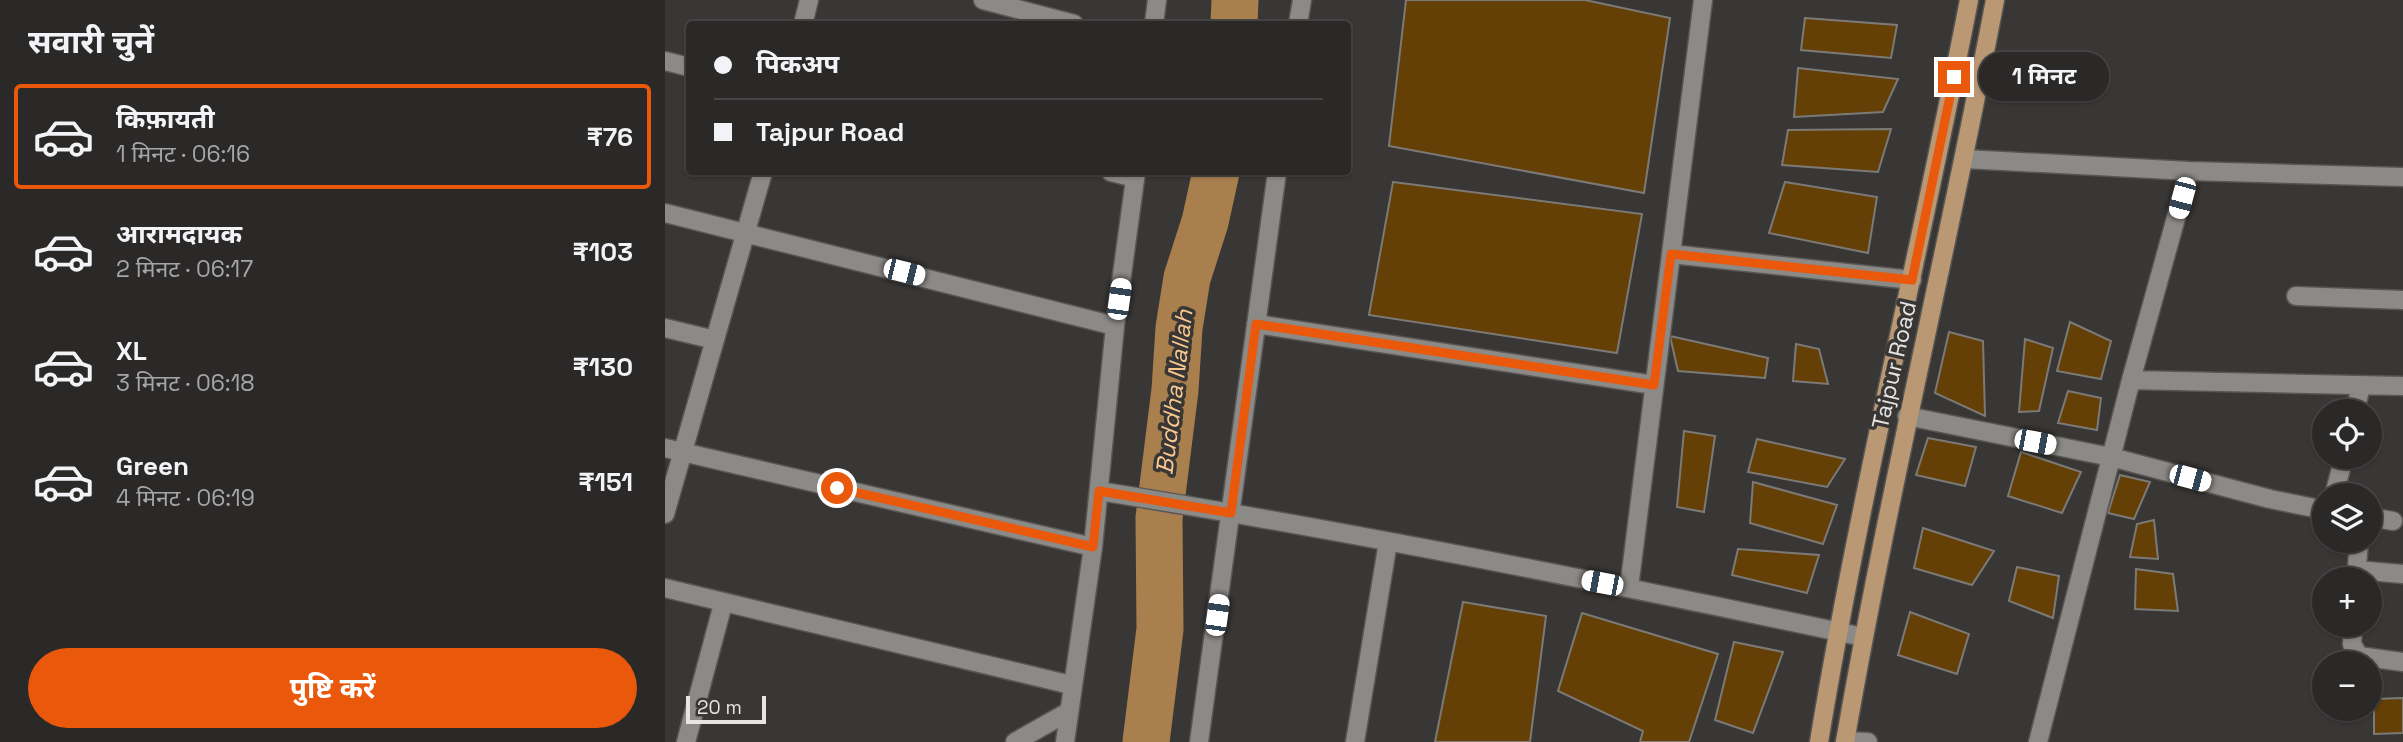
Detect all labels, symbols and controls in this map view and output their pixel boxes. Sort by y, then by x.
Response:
text: सवारी चुनें [28,22,154,62]
text: पिकअप [756,47,839,81]
callout: 1 मिनट [1979,52,2108,102]
route end [1938,61,1970,93]
text: 1 मिनट [2012,61,2076,91]
text: किफ़ायती [116,102,215,136]
icon: car [32,105,95,168]
text: Tajpur Road [756,115,904,149]
text: ₹76 [586,120,633,154]
text: 1 मिनट · 06:16 [116,139,250,169]
car [2167,175,2198,221]
text: आरामदायक [116,217,242,251]
icon: car [32,220,95,283]
text: ₹103 [572,235,633,269]
text: 2 मिनट · 06:17 [116,254,253,284]
car [882,257,927,287]
car [1106,277,1133,321]
street label: Tajpur Road [1865,298,1923,432]
water label: Buddha Nallah [1148,306,1200,476]
text: XL [116,334,147,368]
icon: car [32,335,95,398]
text: ₹130 [572,350,633,384]
text: 3 मिनट · 06:18 [116,368,255,398]
map controls [2312,399,2382,721]
button: locate [2312,399,2382,469]
car [2013,428,2058,456]
text: Green [116,449,189,483]
icon: car [32,450,95,513]
car [2167,462,2214,494]
text: ₹151 [578,465,633,499]
route start [821,472,853,504]
text: 4 मिनट · 06:19 [116,483,255,513]
button: layers [2312,483,2382,553]
button: + [2312,567,2382,637]
car [1580,569,1625,597]
car [1204,593,1231,637]
button: पुष्टि करें [28,648,637,728]
button: − [2312,651,2382,721]
scale bar [686,693,767,725]
text: 20 m [697,695,742,720]

